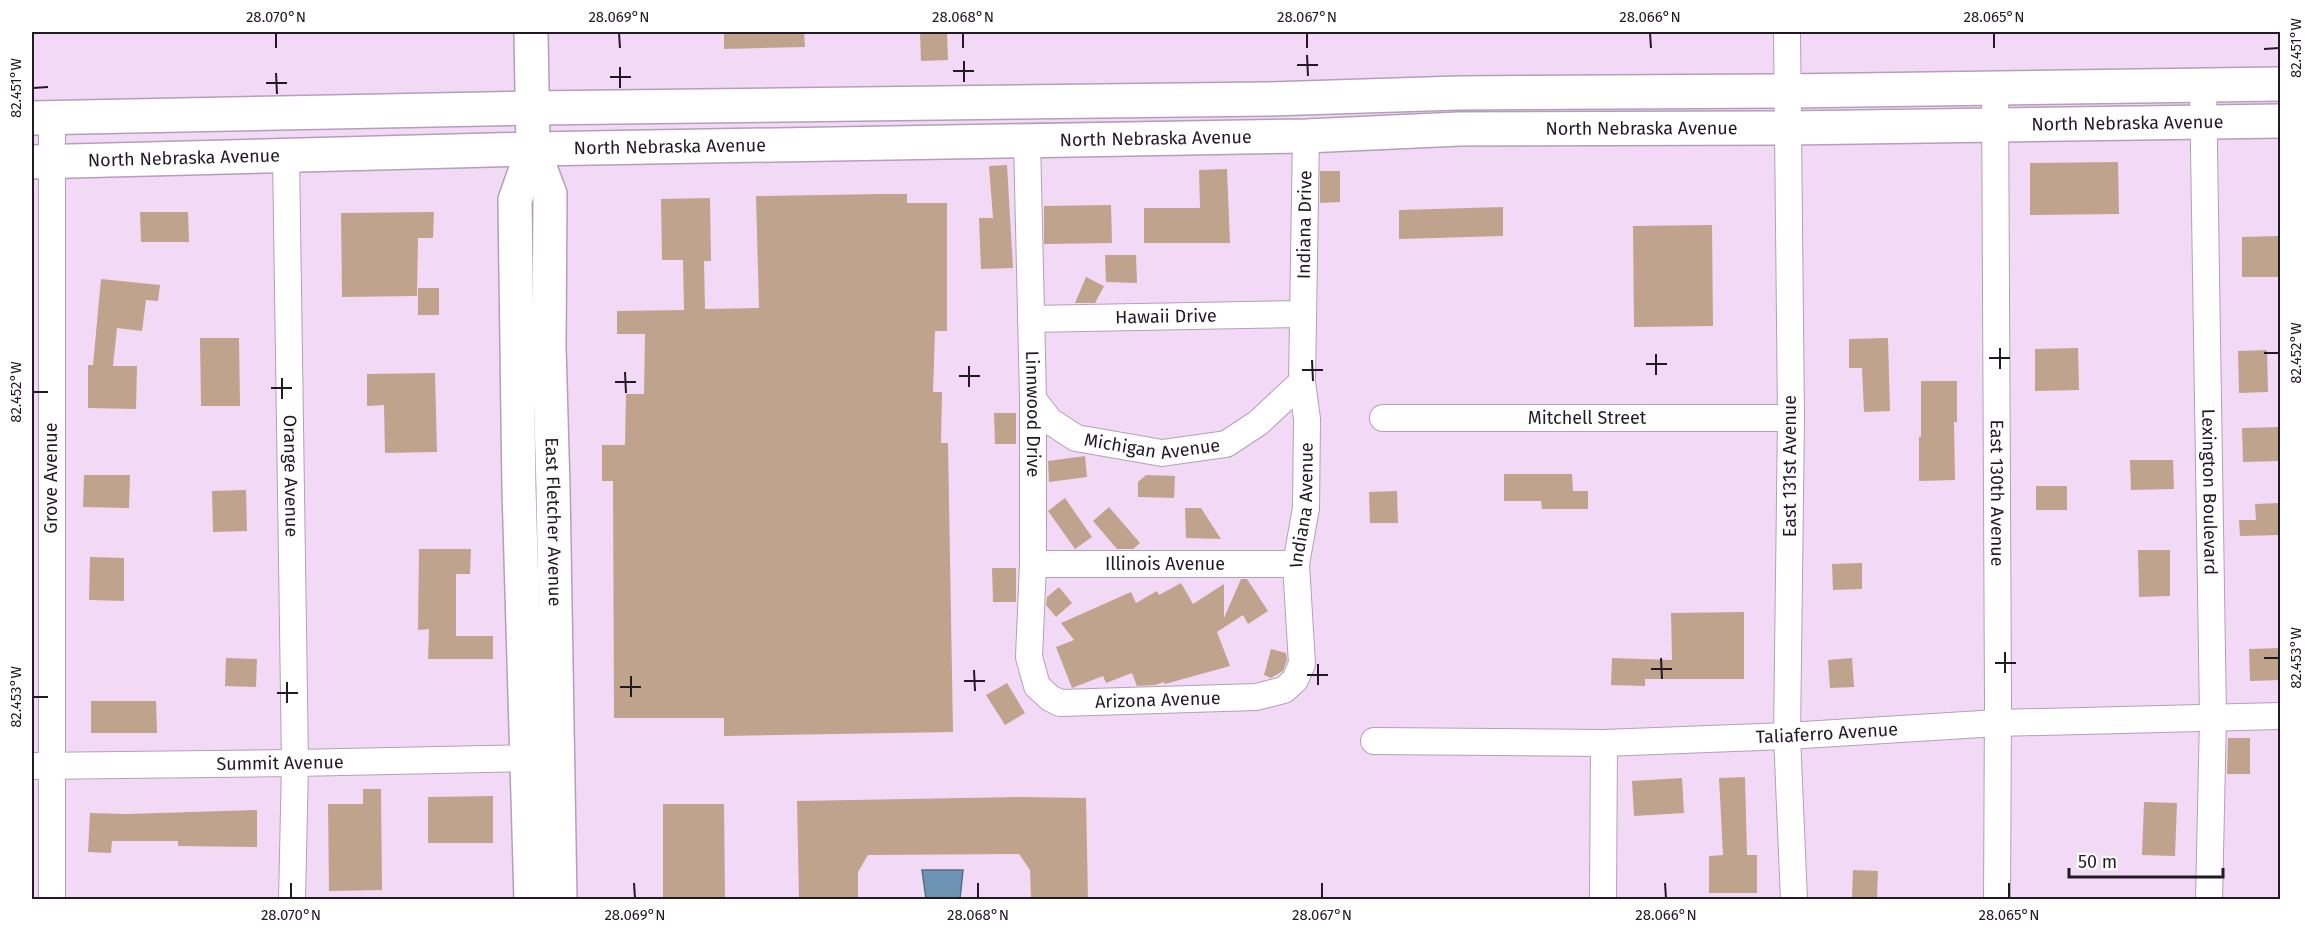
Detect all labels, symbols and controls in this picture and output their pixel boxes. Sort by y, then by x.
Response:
text: 28.070°N [246,8,306,26]
text: 28.069°N [588,8,650,26]
text: 28.068°N [932,8,994,26]
text: 28.067°N [1277,8,1337,26]
text: 28.066°N [1619,8,1681,26]
text: 28.065°N [1964,8,2024,26]
text: 82.451°W [2287,17,2305,78]
text: 82.451°W [7,57,25,118]
street label: North Nebraska Avenue [2031,111,2224,136]
street label: North Nebraska Avenue [1545,117,1738,140]
street label: North Nebraska Avenue [1060,126,1252,151]
street label: North Nebraska Avenue [574,134,766,159]
street label: North Nebraska Avenue [88,145,280,172]
street label: Indiana Drive [1293,170,1316,279]
street label: Hawaii Drive [1115,305,1217,328]
text: 82.452°W [2287,322,2305,384]
street label: Linnwood Drive [1021,350,1044,477]
text: 82.452°W [7,361,25,423]
street label: East 131st Avenue [1779,395,1801,537]
street label: Mitchell Street [1528,407,1647,429]
street label: Lexington Boulevard [2197,409,2222,575]
street label: Orange Avenue [279,414,303,537]
street label: East 130th Avenue [1986,419,2008,567]
street label: Grove Avenue [40,422,62,534]
street label: Michigan Avenue [1082,429,1221,464]
street label: East Fletcher Avenue [541,437,566,607]
street label: Indiana Avenue [1285,442,1318,568]
street label: Illinois Avenue [1105,553,1225,575]
text: 82.453°W [2287,627,2305,689]
text: 82.453°W [7,666,25,728]
street label: Arizona Avenue [1095,687,1221,713]
street label: Taliaferro Avenue [1755,718,1898,748]
street label: Summit Avenue [216,751,344,775]
scale bar [2069,841,2224,879]
text: 50 m [2078,851,2117,873]
text: 28.070°N [261,906,321,924]
text: 28.069°N [604,906,666,924]
text: 28.068°N [947,906,1009,924]
text: 28.067°N [1292,906,1352,924]
text: 28.066°N [1635,906,1697,924]
text: 28.065°N [1979,906,2039,924]

